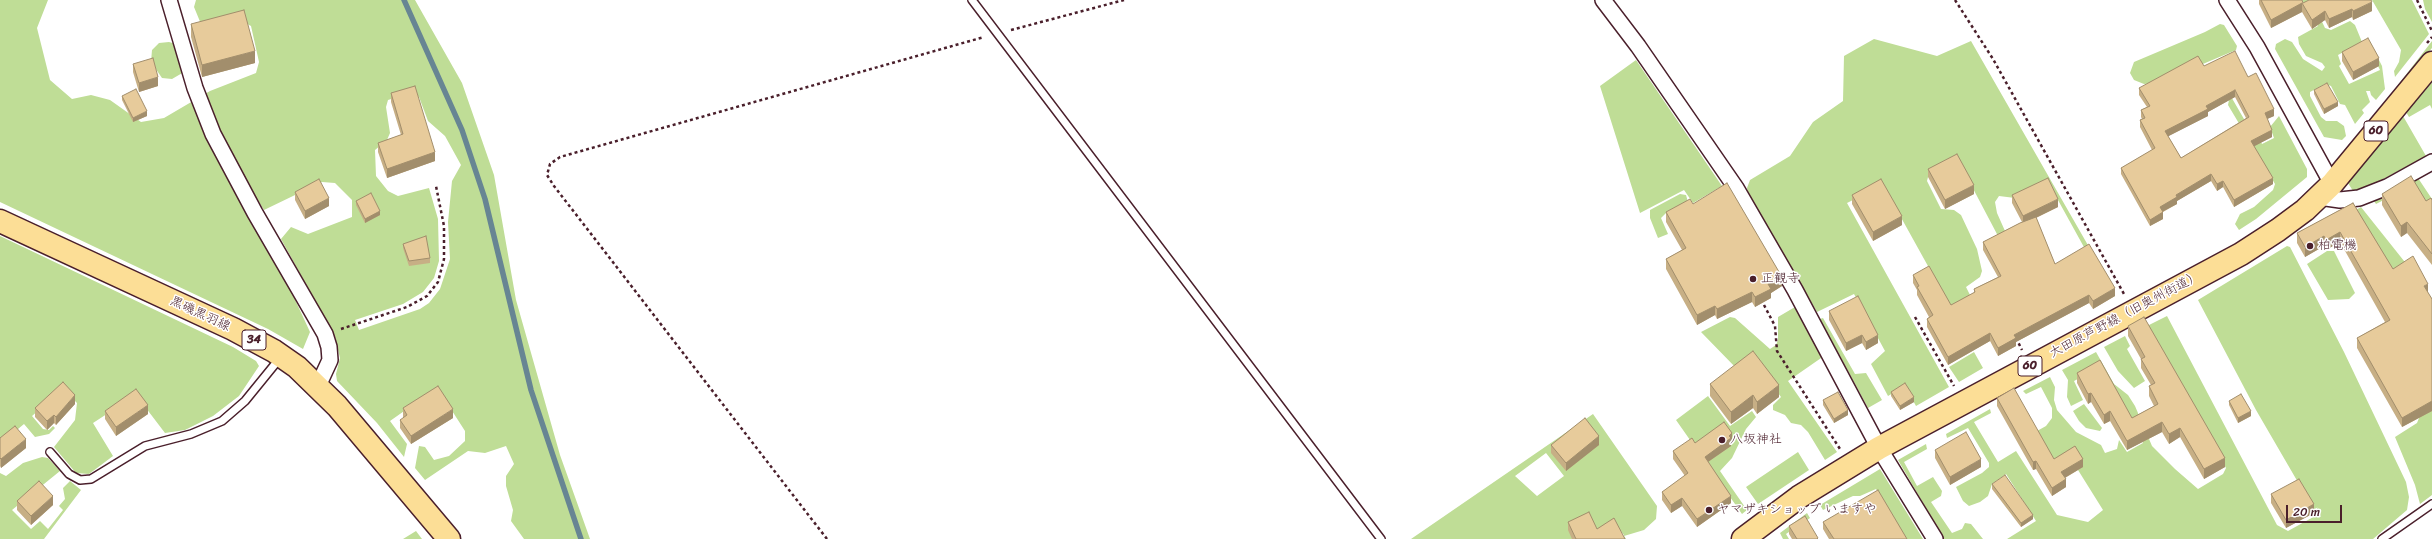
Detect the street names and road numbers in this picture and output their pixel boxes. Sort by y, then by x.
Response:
road number: 60 [2364,121,2388,141]
street label: 大田原芦野線（旧奥州街道） [2047,268,2203,362]
street label: 黒磯黒羽線 [167,293,233,335]
road number: 34 [242,330,266,350]
road number: 60 [2018,356,2042,376]

